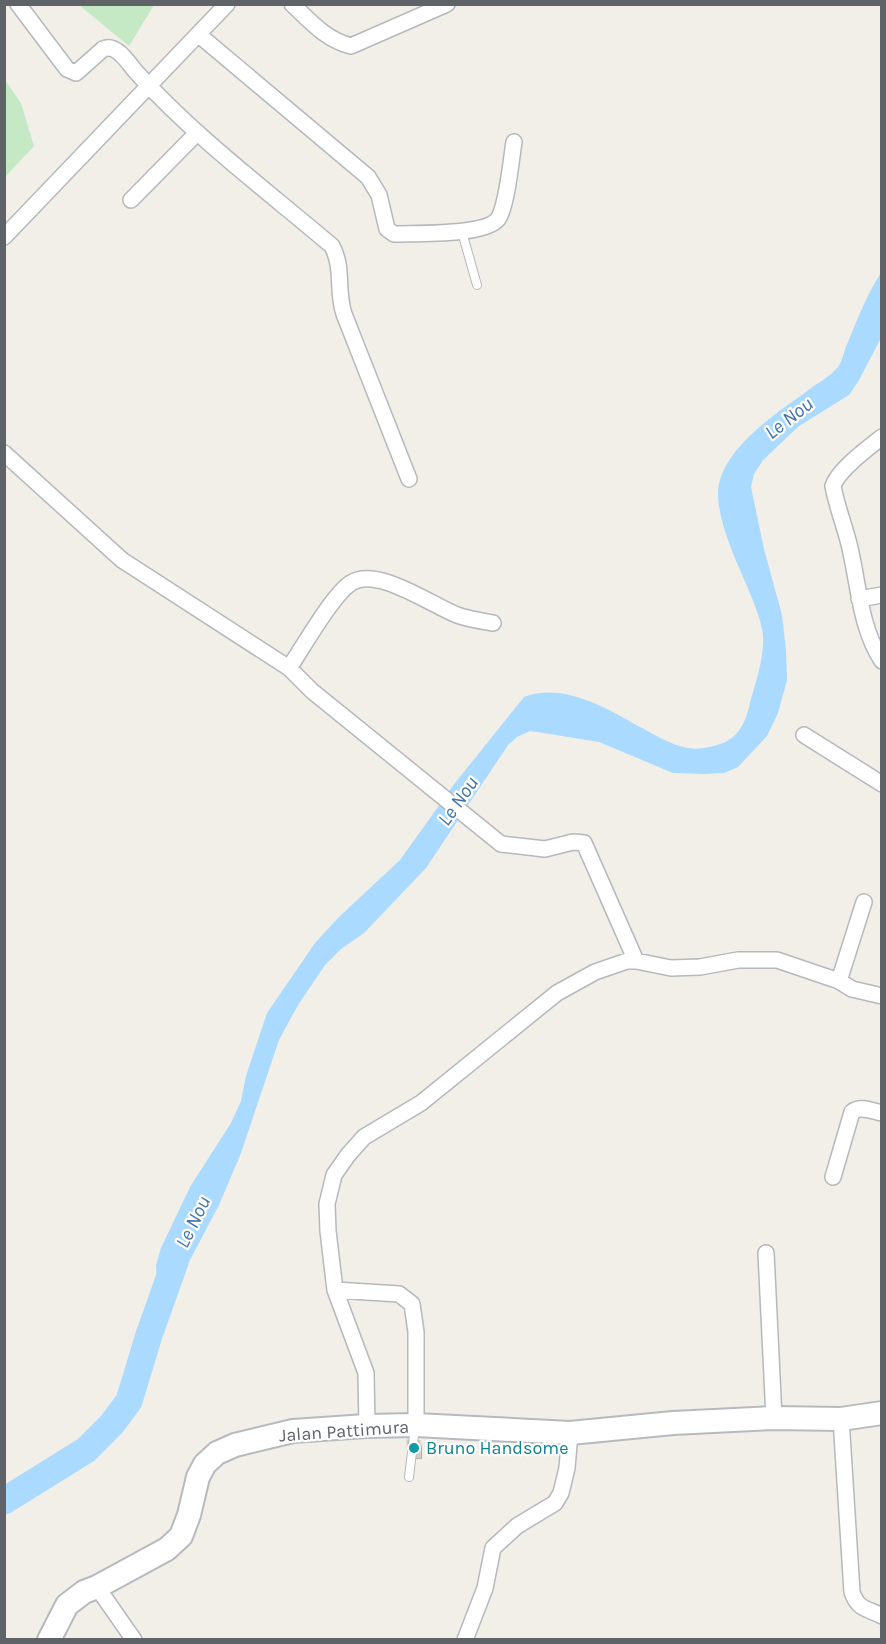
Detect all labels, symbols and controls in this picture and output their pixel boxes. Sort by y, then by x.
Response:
water label: Le Nou [760,392,818,444]
water label: Le Nou [433,772,483,830]
water label: Le Nou [171,1192,215,1252]
street label: Jalan Pattimura [278,1415,410,1447]
place label: Bruno Handsome [426,1437,568,1459]
marker: Bruno Handsome [407,1441,421,1455]

